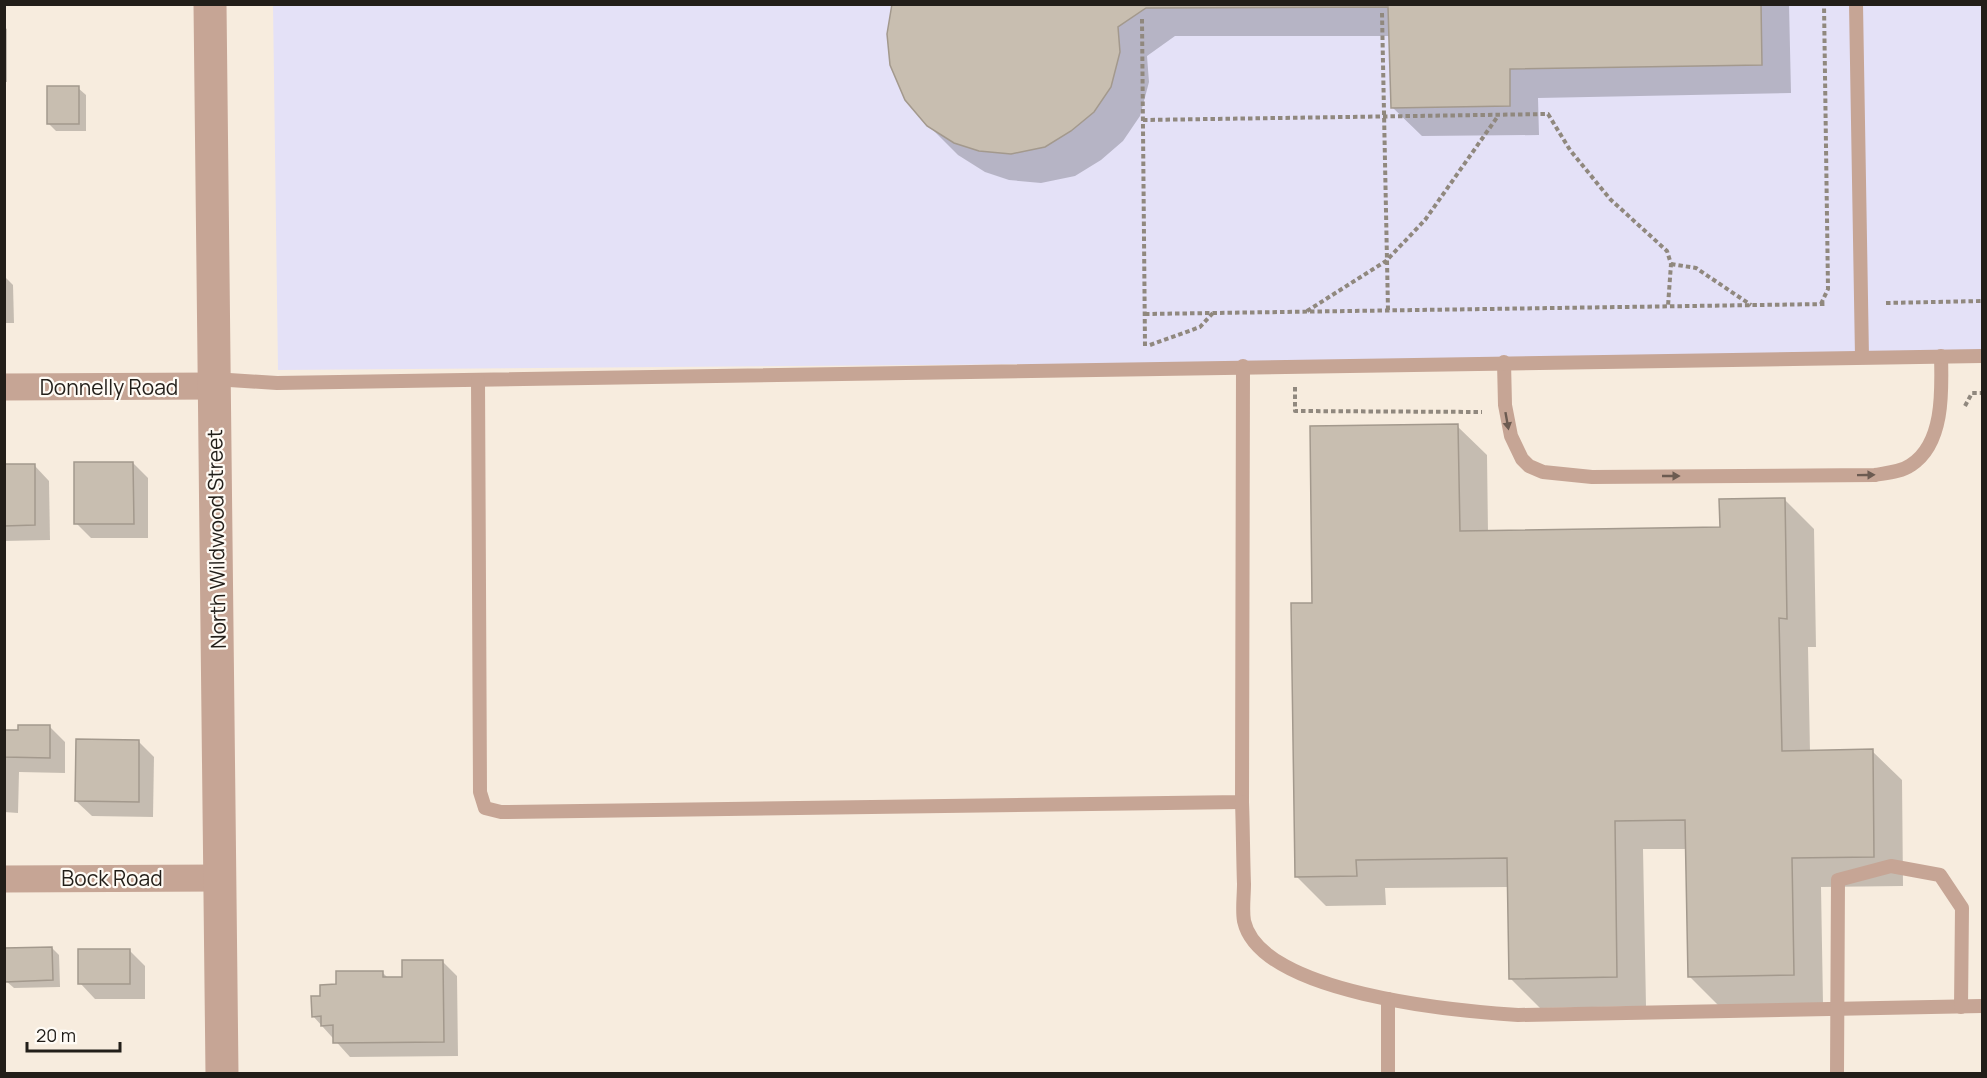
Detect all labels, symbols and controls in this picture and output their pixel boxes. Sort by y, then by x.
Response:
street label: Donnelly Road [40,373,178,401]
one-way arrow [1503,411,1512,430]
street label: North Wildwood Street [200,429,232,649]
one-way arrow [1857,470,1876,480]
one-way arrow [1662,471,1681,481]
street label: Bock Road [61,864,163,892]
scale bar [27,1015,120,1053]
text: 20 m [36,1023,76,1047]

